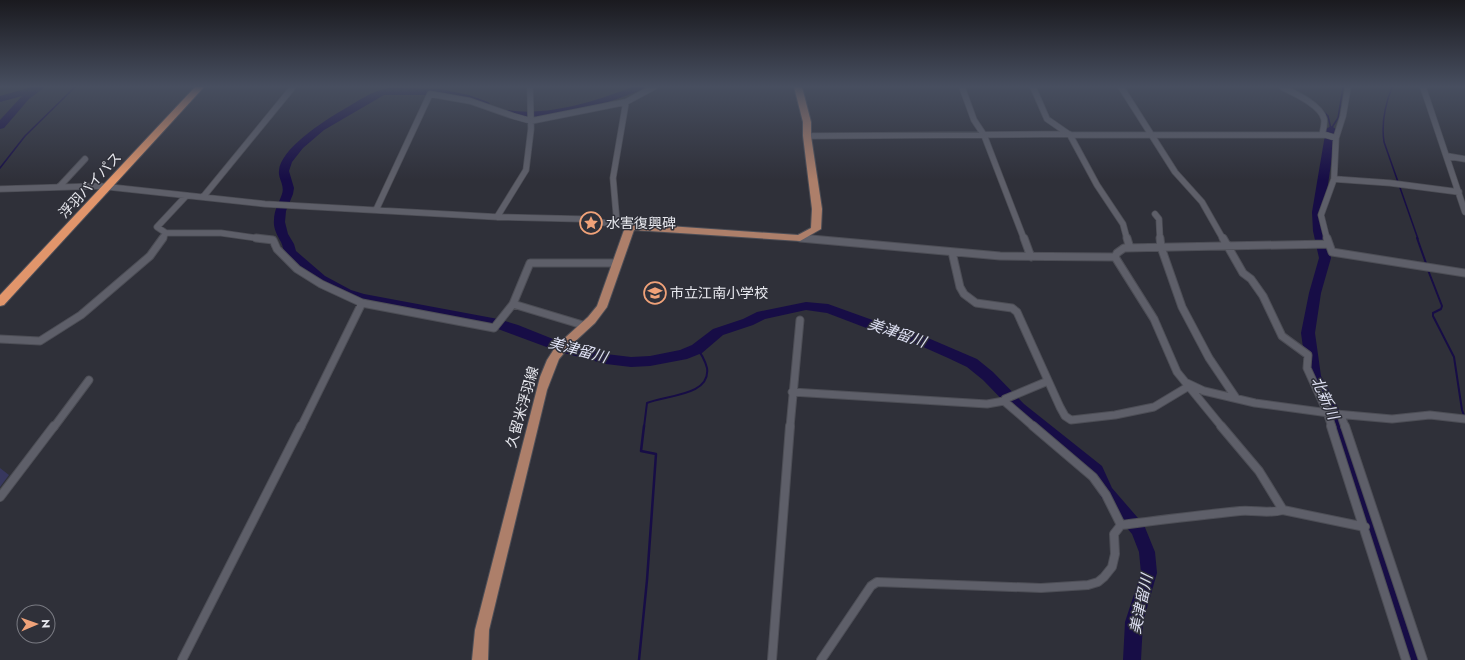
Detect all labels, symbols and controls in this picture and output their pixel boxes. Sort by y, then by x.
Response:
street label: 浮羽バイパス [54,148,126,222]
place icon: 水害復興碑 [578,210,604,236]
place label: 水害復興碑 [606,213,676,233]
school or university icon: 市立江南小学校 [642,280,668,306]
place label: 市立江南小学校 [670,283,768,303]
water label: 美津留川 [865,313,931,354]
water label: 美津留川 [546,332,612,369]
street label: 久留米浮羽線 [501,364,543,450]
water label: 北新川 [1306,373,1345,425]
water label: 美津留川 [1124,570,1158,636]
north arrow [16,604,56,644]
text: N [38,619,54,628]

